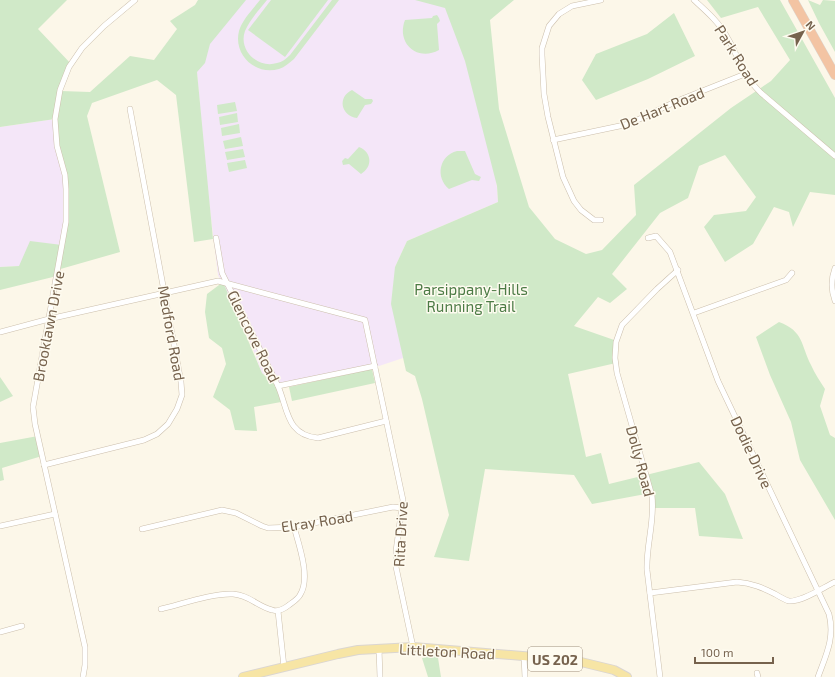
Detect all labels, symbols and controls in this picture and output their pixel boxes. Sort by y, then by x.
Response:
north arrow [783,12,823,52]
text: N [804,18,819,33]
street label: Park Road [711,21,763,89]
street label: De Hart Road [617,83,707,133]
street label: Brooklawn Drive [28,269,68,383]
park label: Parsippany-Hills Running Trail [414,280,528,315]
street label: Medford Road [155,284,189,382]
street label: Glencove Road [224,287,284,385]
street label: Dodie Drive [727,413,777,491]
street label: Dolly Road [623,424,659,498]
street label: Rita Drive [389,501,411,567]
street label: Elray Road [280,506,354,536]
street label: Littleton Road [398,639,496,663]
scale bar [695,639,773,665]
text: 100 m [701,645,733,659]
road number: US 202 [528,647,582,671]

